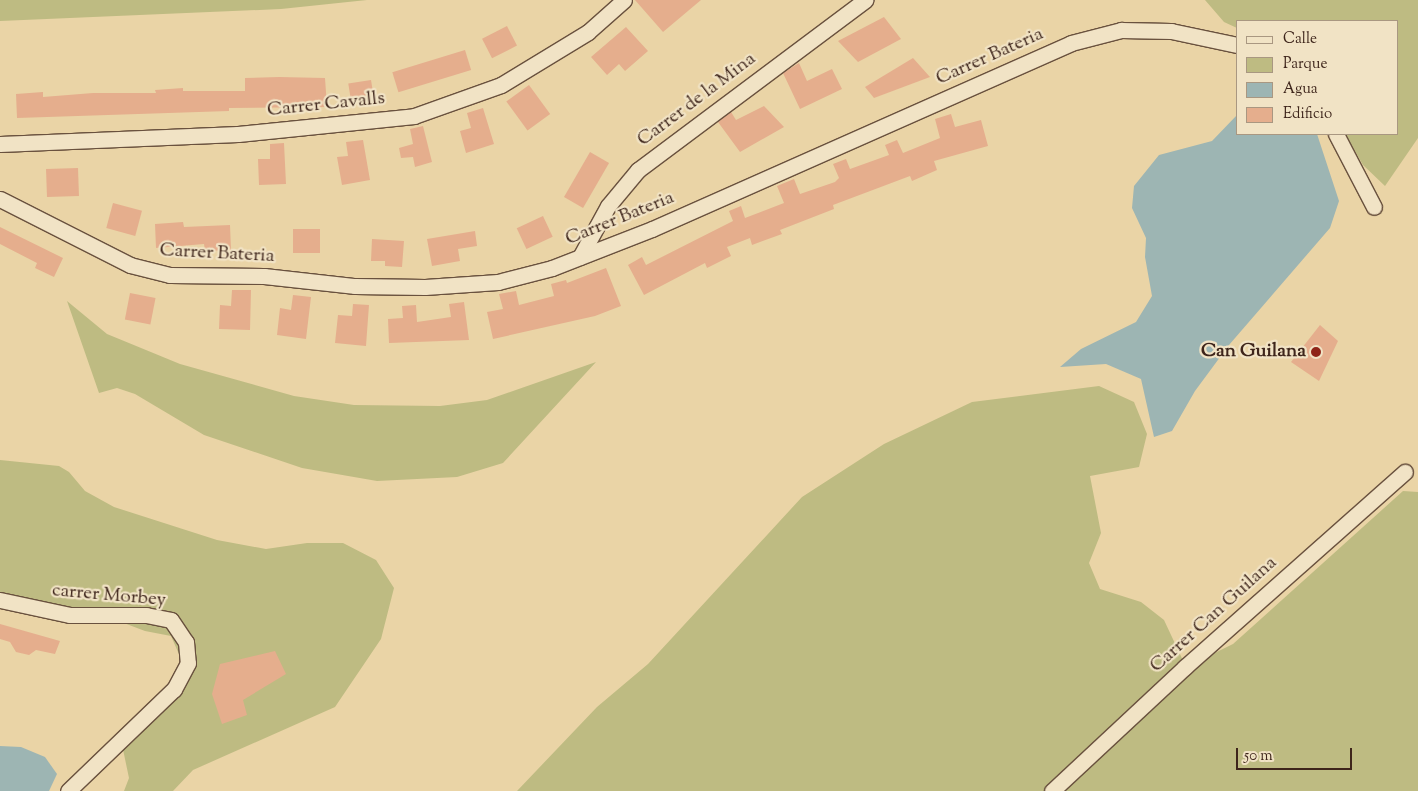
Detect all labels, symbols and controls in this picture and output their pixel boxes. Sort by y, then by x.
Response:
legend [1236,20,1398,135]
street label: Carrer Bateria [933,23,1047,91]
text: Calle [1283,29,1317,50]
street label: Carrer de la Mina [633,48,761,152]
text: Parque [1283,54,1327,75]
text: Agua [1283,79,1318,100]
street label: Carrer Cavalls [266,87,386,123]
text: Edificio [1283,104,1332,125]
street label: Carrer Bateria [562,187,678,251]
street label: Carrer Bateria [159,240,275,268]
place label: Can Guilana [1201,341,1306,363]
marker: Can Guilana [1310,346,1322,358]
street label: Carrer Can Guilana [1146,552,1282,678]
street label: carrer Morbey [51,580,167,612]
scale bar [1238,738,1354,770]
text: 50 m [1244,746,1273,767]

